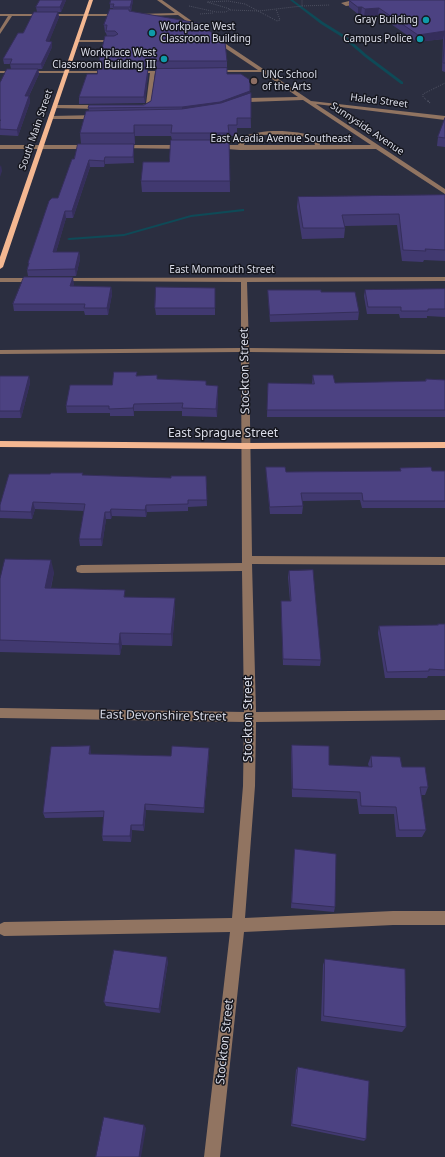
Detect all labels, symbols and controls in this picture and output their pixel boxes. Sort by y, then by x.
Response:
place label: Gray Building [355,14,418,26]
marker: Gray Building [421,15,431,25]
place label: Workplace West Classroom Building [160,21,251,44]
marker: Workplace West Classroom Building [147,28,157,38]
place label: Campus Police [343,33,412,45]
marker: Campus Police [415,34,425,44]
place label: Workplace West Classroom Building III [52,47,156,70]
marker: Workplace West Classroom Building III [159,54,169,64]
place label: UNC School of the Arts [262,69,317,92]
marker: UNC School of the Arts [249,76,259,86]
street label: South Main Street [17,88,55,172]
street label: Haled Street [350,92,408,110]
street label: Sunnyside Avenue [328,100,406,158]
street label: East Acadia Avenue Southeast [211,133,351,145]
street label: East Monmouth Street [169,264,275,276]
street label: Stockton Street [237,328,253,414]
street label: East Sprague Street [168,427,278,441]
street label: Stockton Street [242,676,256,762]
street label: East Devonshire Street [99,708,227,724]
street label: Stockton Street [213,998,237,1086]

